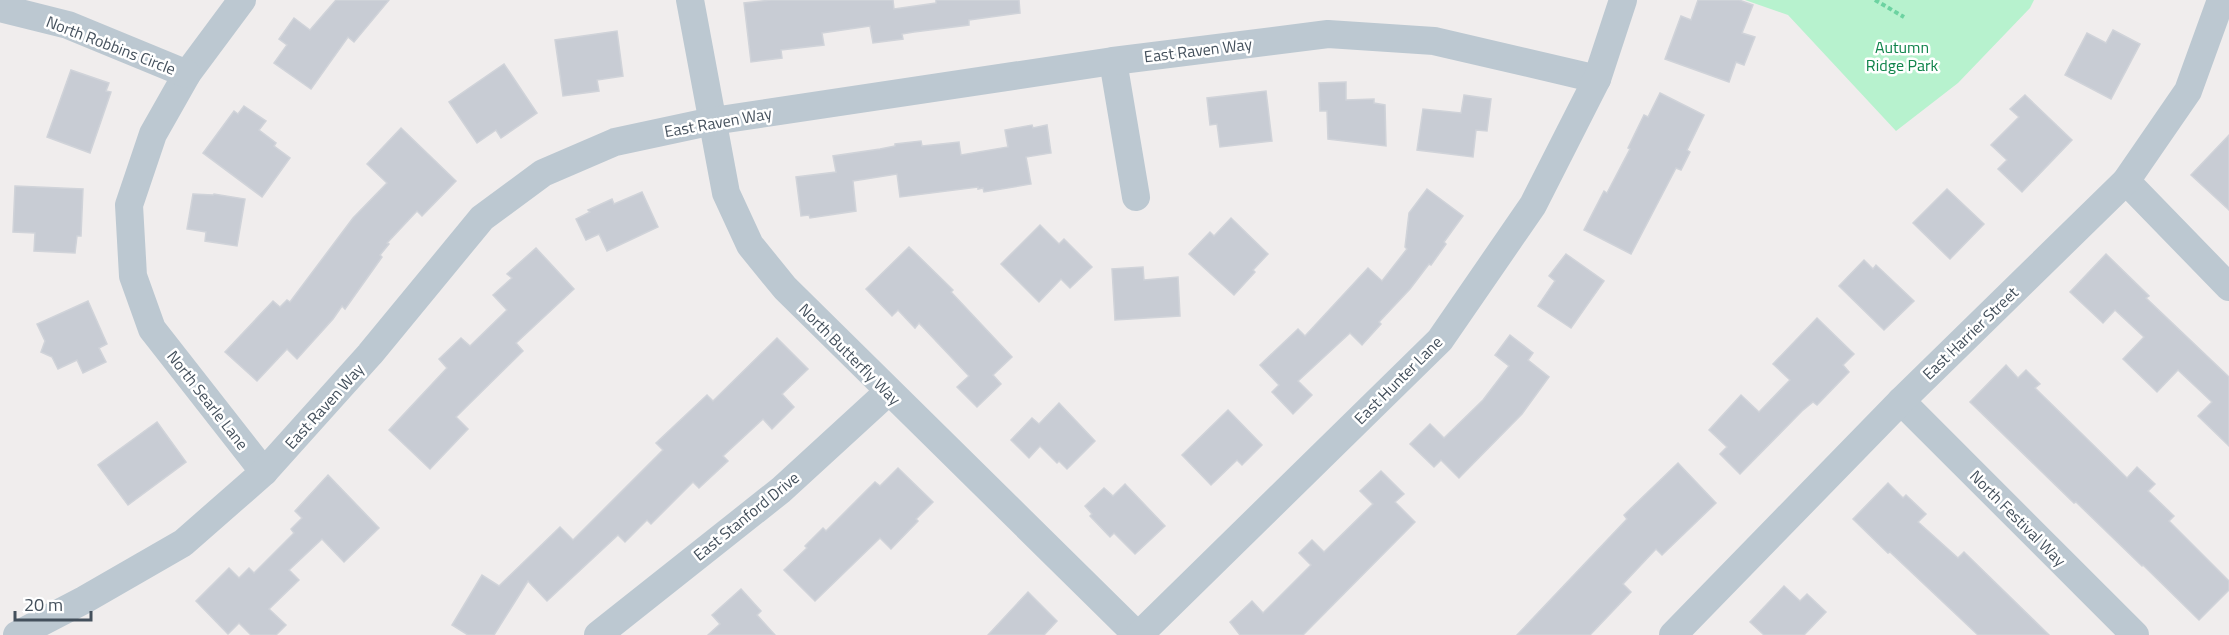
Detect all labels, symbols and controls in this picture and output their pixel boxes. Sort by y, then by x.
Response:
street label: North Robbins Circle [43,9,179,81]
street label: East Raven Way [1143,31,1254,69]
park label: Autumn Ridge Park [1866,35,1938,77]
street label: East Raven Way [662,101,774,143]
street label: East Harrier Street [1917,281,2024,385]
street label: North Butterfly Way [794,298,907,411]
street label: East Hunter Lane [1348,330,1448,430]
street label: North Searle Lane [161,345,255,455]
street label: East Raven Way [279,357,369,454]
street label: North Festival Way [1964,464,2072,572]
street label: East Stanford Drive [688,466,804,566]
scale bar [15,584,92,622]
text: 20 m [24,591,63,618]

